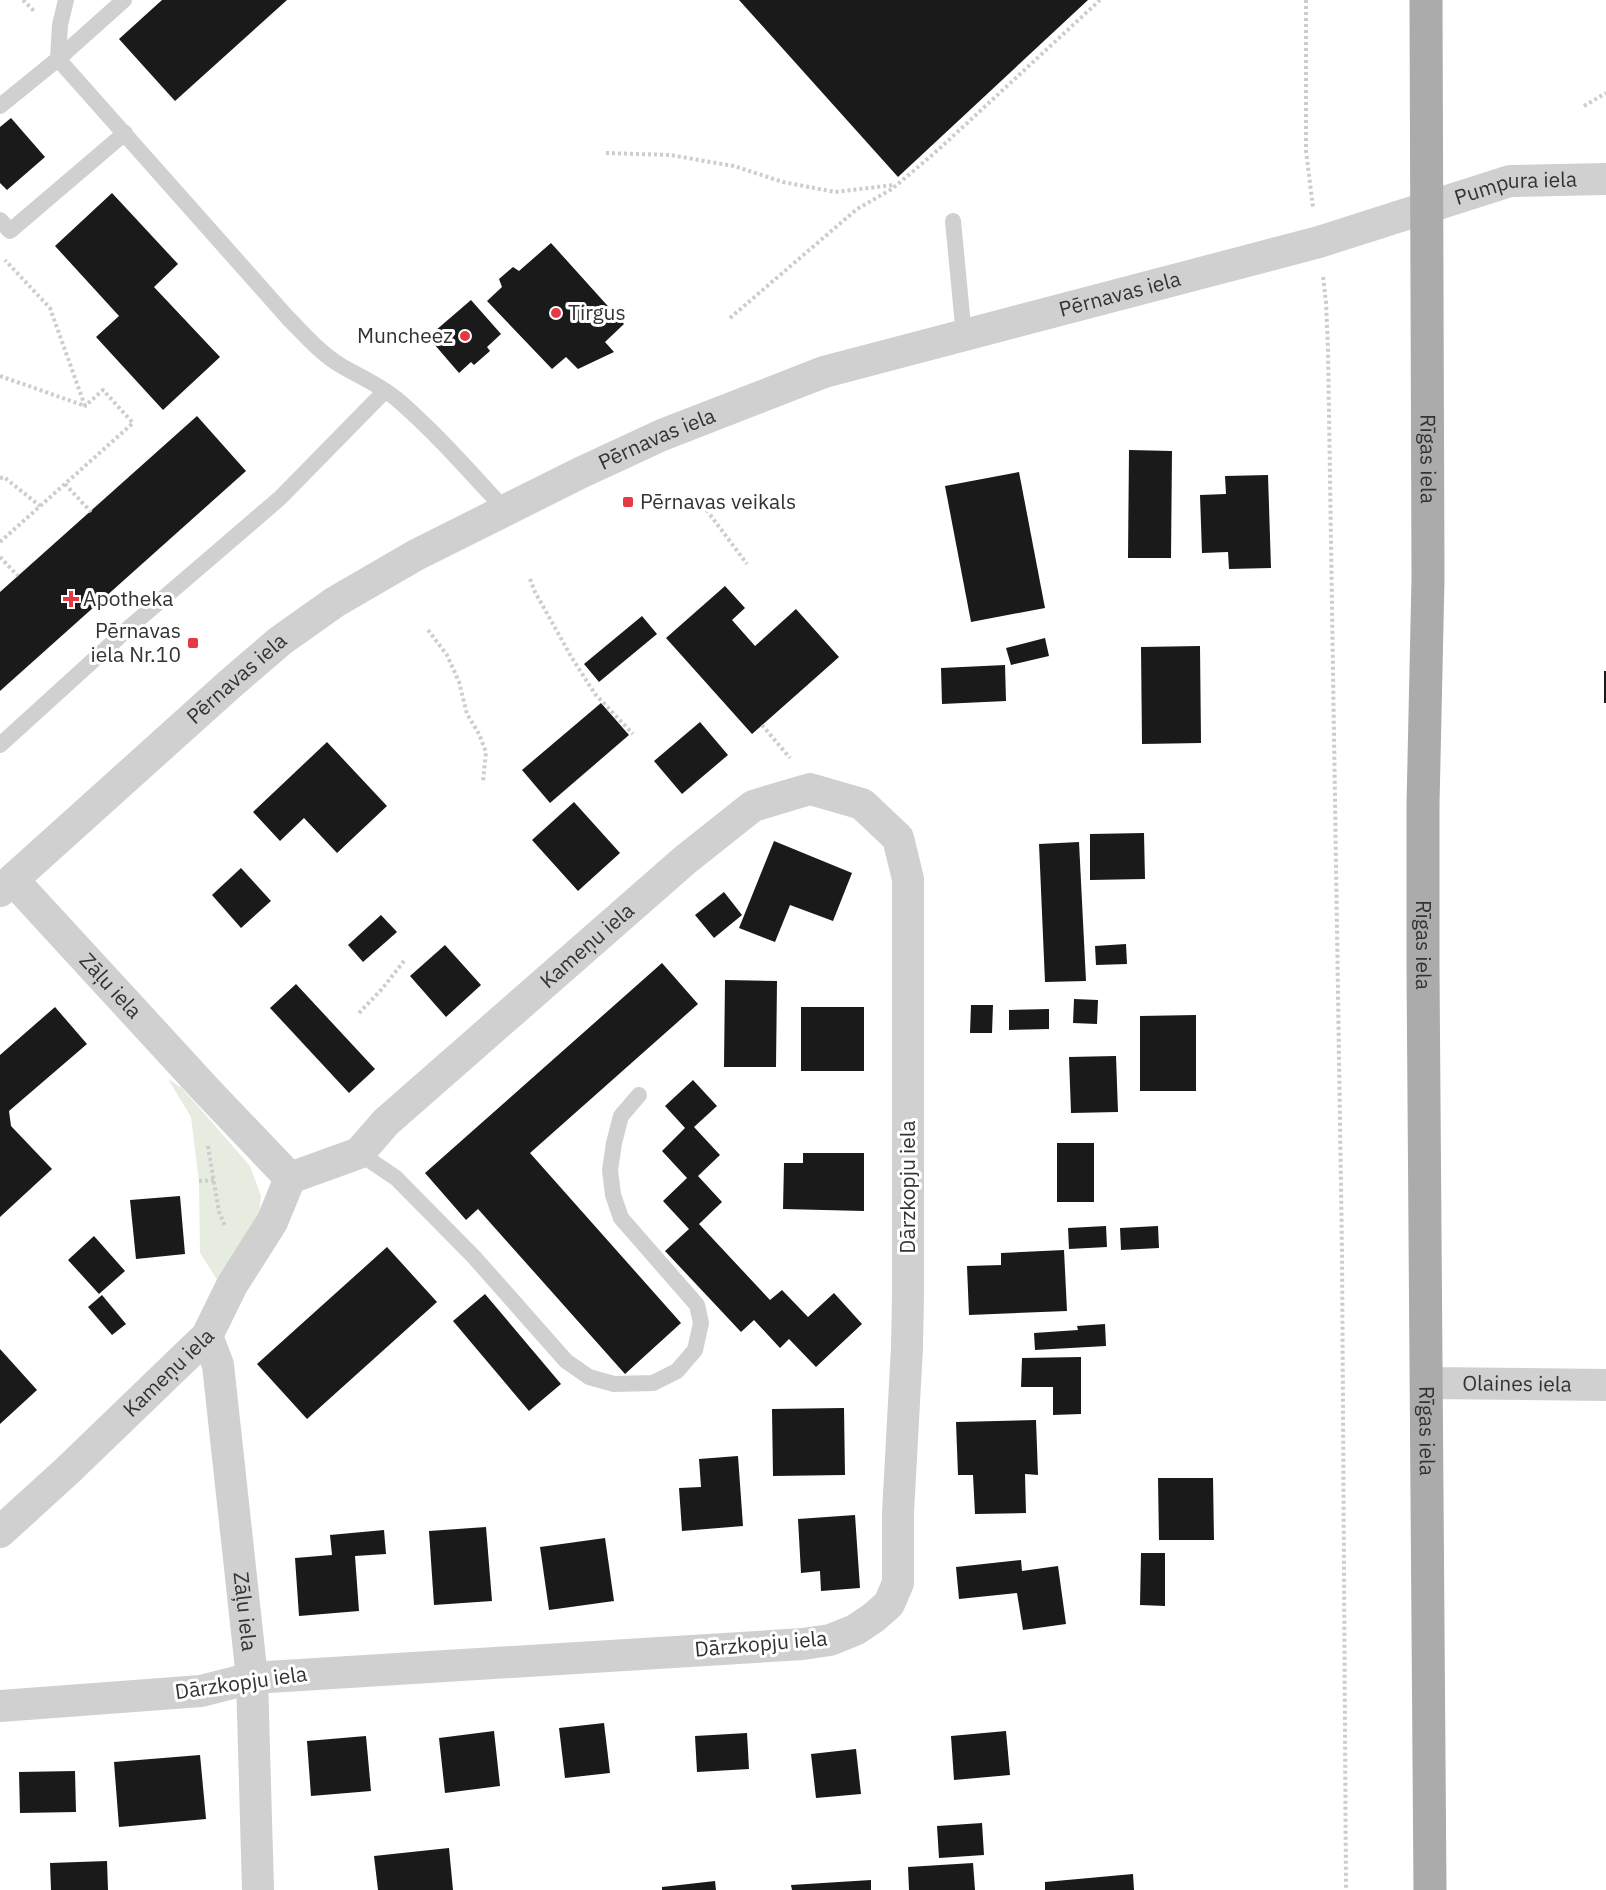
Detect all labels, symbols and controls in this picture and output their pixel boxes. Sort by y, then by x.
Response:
street label: Pumpura iela [1451,165,1577,211]
street label: Pērnavas iela [1056,264,1184,323]
place label: Tirgus [568,298,626,326]
marker: Tirgus [549,306,563,320]
place label: Muncheez [357,321,453,349]
marker: Muncheez [458,329,472,343]
street label: Pērnavas iela [593,401,719,476]
street label: Rīgas iela [1414,414,1443,504]
place label: Pērnavas veikals [640,487,796,515]
marker: Pērnavas veikals [621,495,635,509]
place label: Apotheka [83,584,173,612]
marker: Apotheka [64,592,78,606]
place label: Pērnavas iela Nr.10 [91,616,181,668]
street label: Pērnavas iela [180,626,292,730]
marker: Pērnavas iela Nr.10 [186,636,200,650]
street label: Kameņu iela [533,896,640,994]
street label: Rīgas iela [1410,900,1438,990]
street label: Zāļu iela [74,946,149,1024]
street label: Dārzkopju iela [893,1120,921,1254]
street label: Kameņu iela [116,1322,220,1423]
street label: Olaines iela [1462,1368,1572,1398]
street label: Rīgas iela [1413,1386,1442,1476]
street label: Zāļu iela [228,1570,264,1653]
street label: Dārzkopju iela [693,1623,829,1663]
street label: Dārzkopju iela [173,1659,309,1705]

